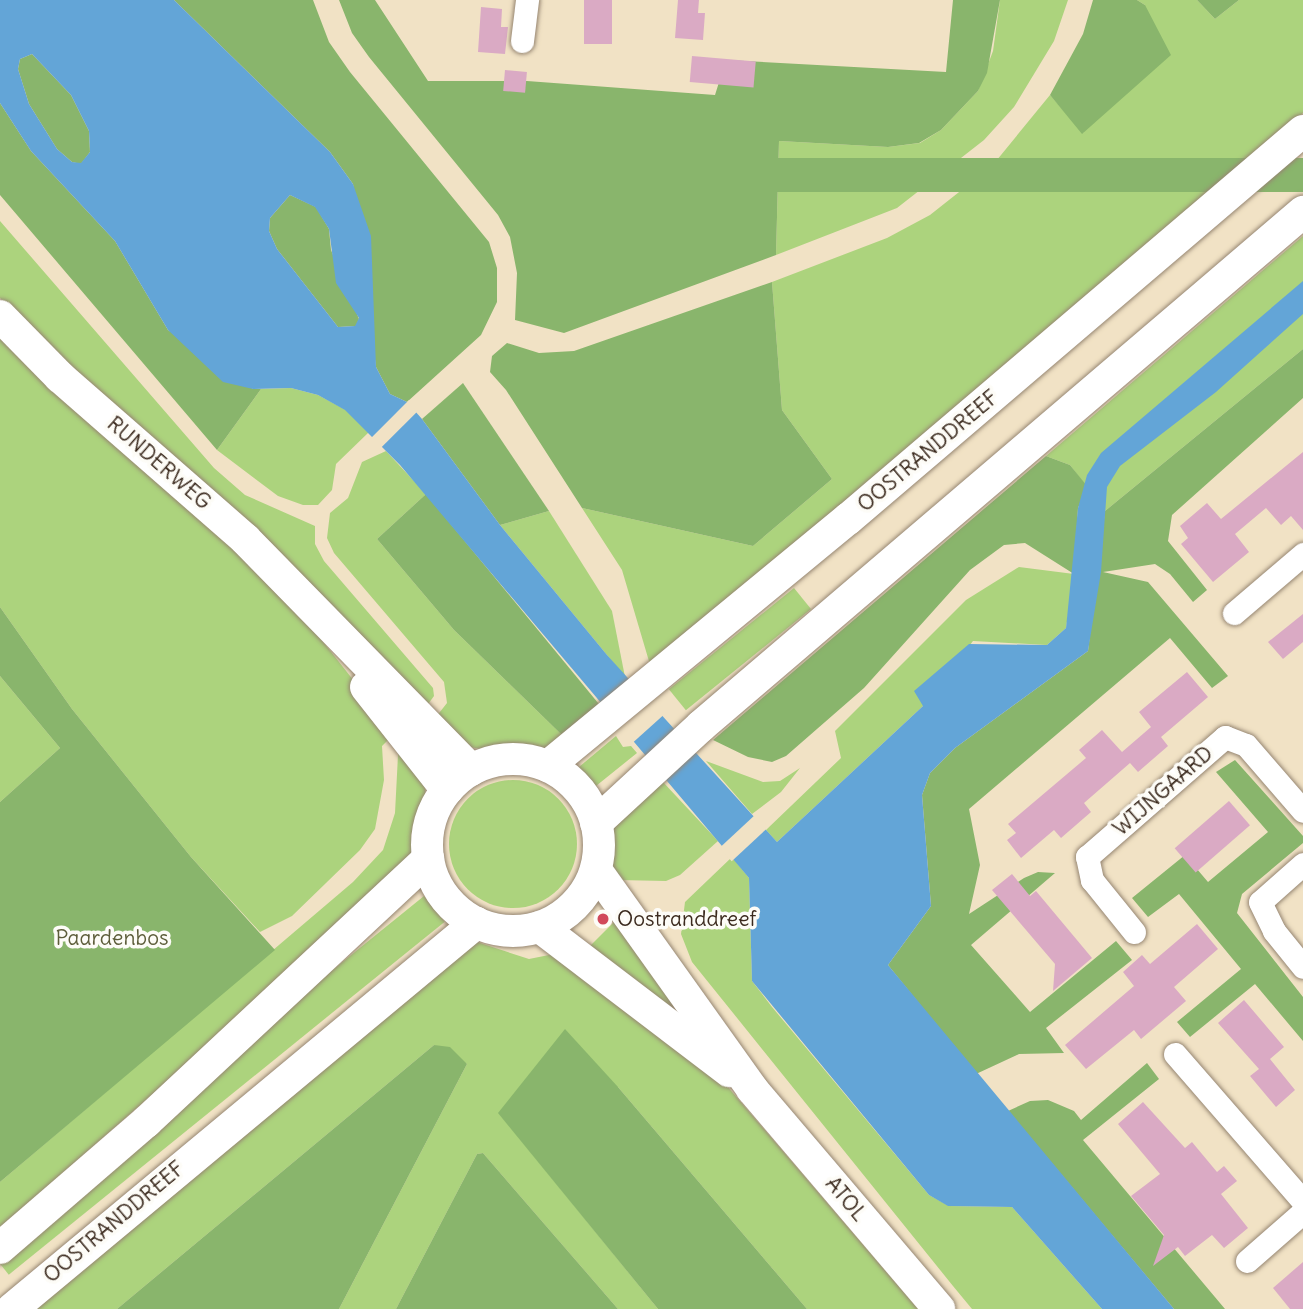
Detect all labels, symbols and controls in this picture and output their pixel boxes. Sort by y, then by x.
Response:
street label: OOSTRANDDREEF [852,385,1004,517]
street label: RUNDERWEG [102,411,216,515]
street label: WIJNGAARD [1108,741,1218,841]
place label: Oostranddreef [617,906,756,932]
marker: Oostranddreef [595,911,611,927]
park label: Paardenbos [55,925,169,951]
street label: OOSTRANDDREEF [38,1156,190,1288]
street label: ATOL [820,1172,872,1226]

